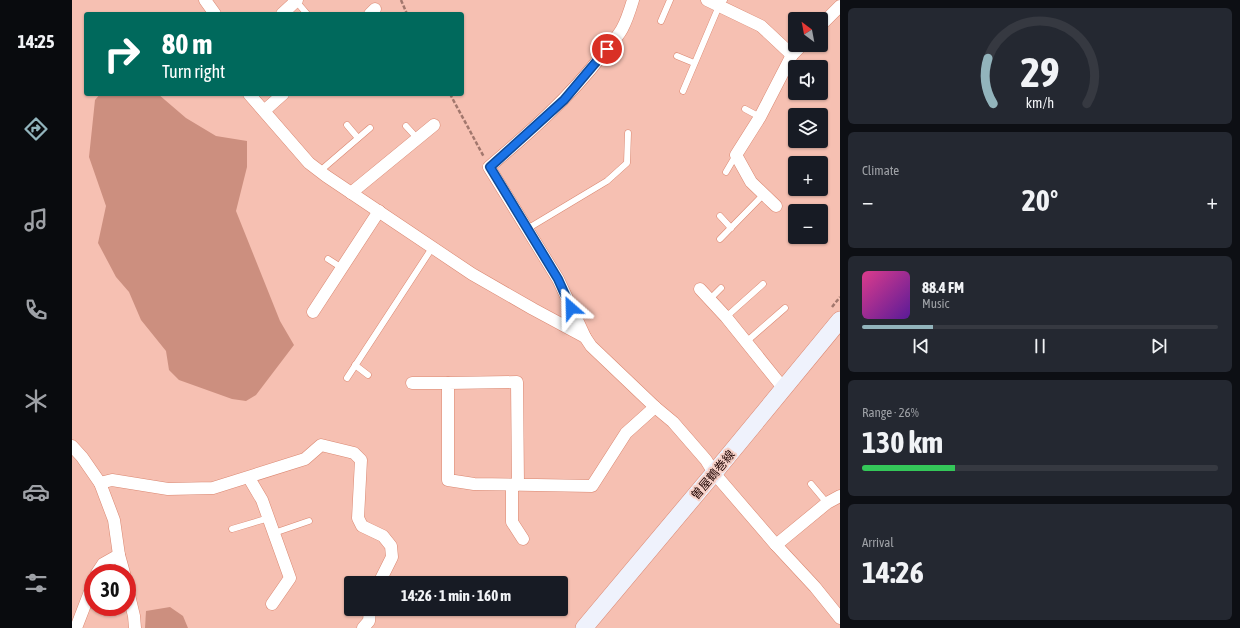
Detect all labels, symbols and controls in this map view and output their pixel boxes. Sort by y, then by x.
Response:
north arrow [788,12,828,52]
map controls [788,12,828,244]
icon: right [96,28,148,80]
text: 80 m [162,28,212,60]
text: 14:25 [17,31,55,52]
pin [590,32,624,66]
icon: arrive [596,38,618,60]
text: 29 [1020,48,1060,96]
button: sound [788,60,828,100]
text: Turn right [162,61,225,82]
text: km/h [1026,95,1054,111]
button: layers [788,108,828,148]
icon: directions [22,115,50,143]
button: + [788,156,828,196]
text: Climate [862,163,899,178]
text: 20° [1022,183,1058,217]
text: − [862,188,873,214]
text: + [1207,188,1218,214]
button: − [788,204,828,244]
icon: music [22,206,50,234]
text: 88.4 FM [922,279,964,296]
position arrow [550,287,592,329]
icon: phone [22,296,50,324]
text: Music [922,296,949,311]
icon: previous [910,335,932,357]
icon: pause [1029,335,1051,357]
icon: next [1148,335,1170,357]
icon: climate [22,387,50,415]
text: Range · 26% [862,405,919,420]
text: 130 km [862,425,943,459]
street label: 曽屋鶴巻線 [688,448,738,502]
icon: car [22,478,50,506]
text: Arrival [862,535,894,550]
text: 14:26 [862,555,924,589]
speed limit sign: 30 [84,564,136,616]
icon: filters [22,569,50,597]
text: 14:26 · 1 min · 160 m [401,587,511,604]

